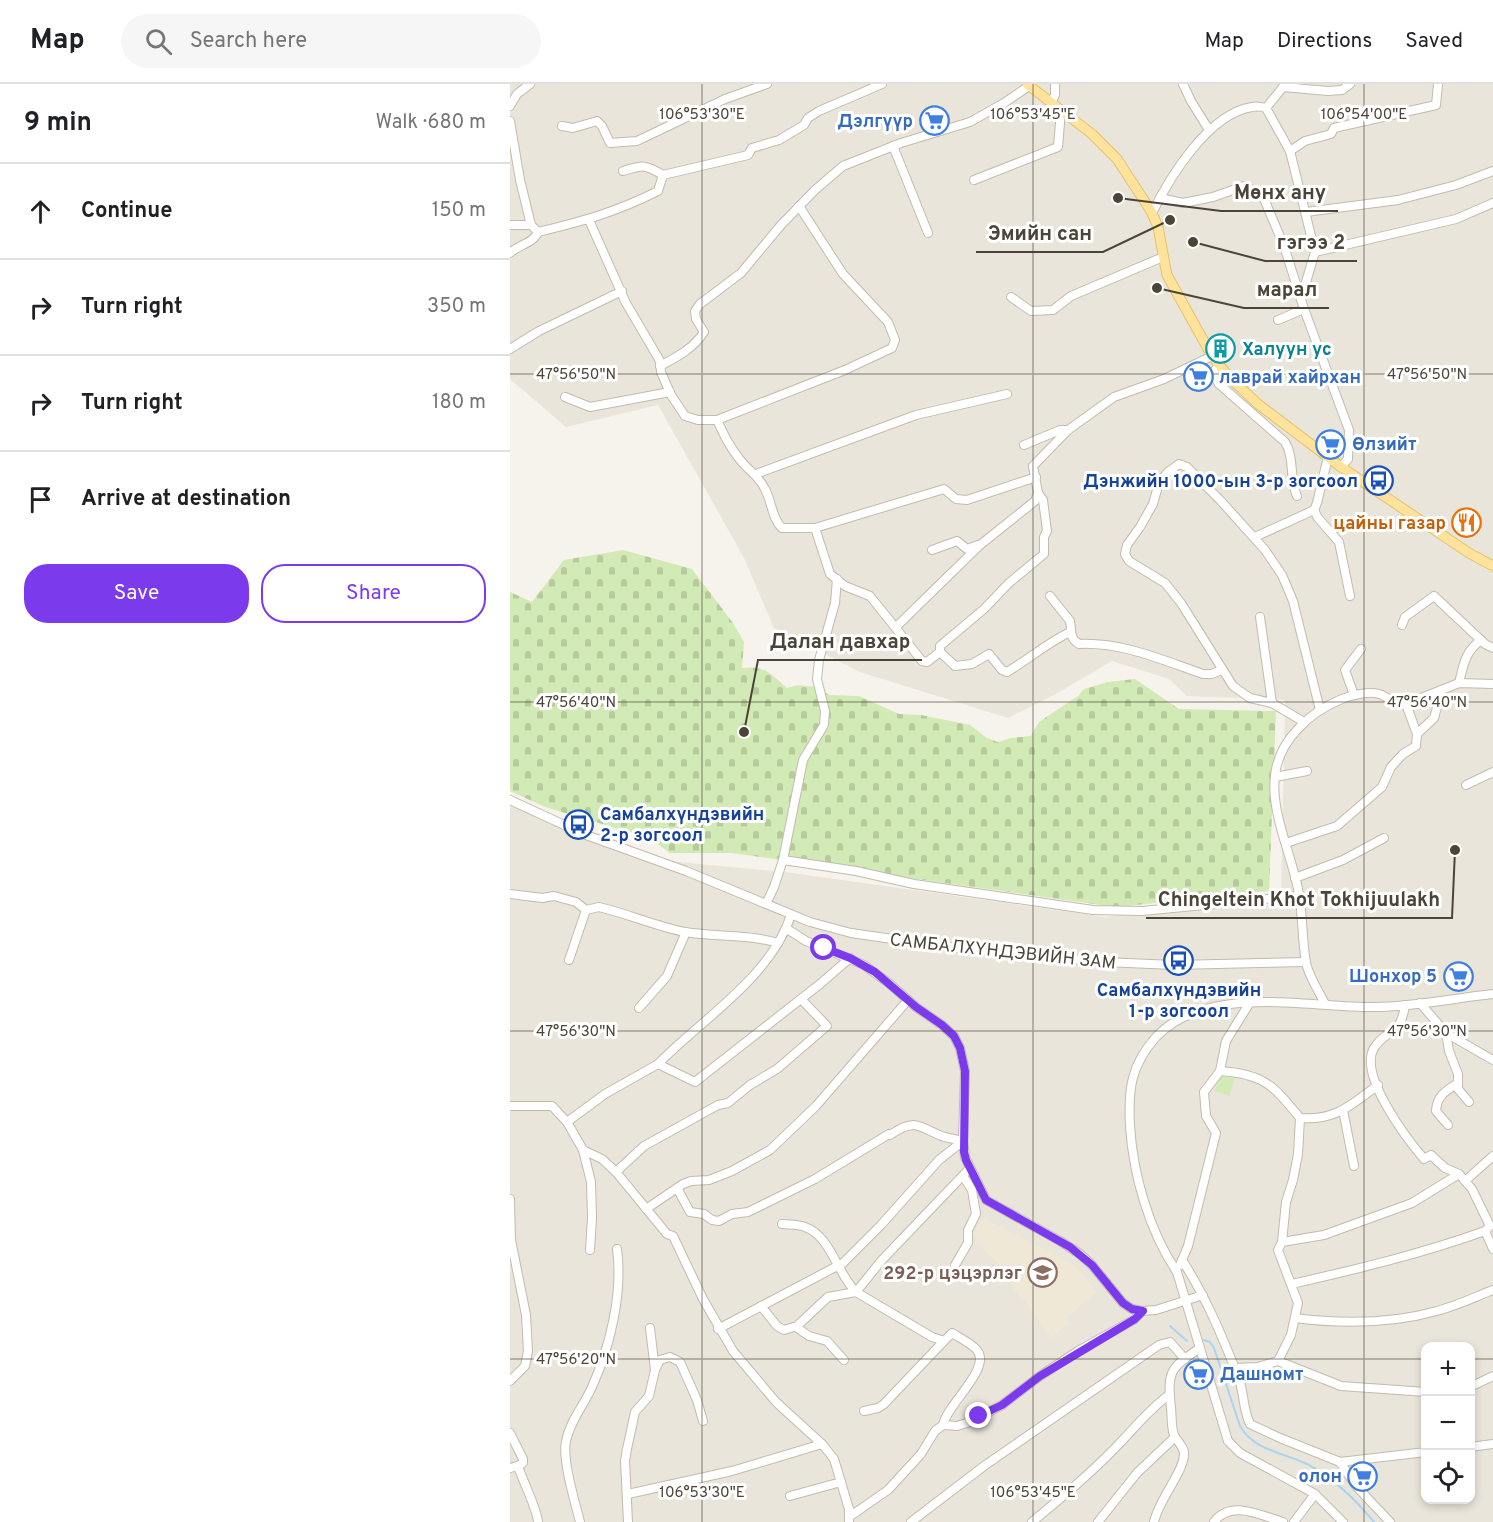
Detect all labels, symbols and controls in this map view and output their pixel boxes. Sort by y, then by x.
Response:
search box [121,14,541,68]
text: Map [30,23,85,59]
icon: search [142,25,175,58]
text: Search here [190,28,307,55]
text: Map [1204,28,1244,55]
text: Directions [1277,28,1372,55]
text: Saved [1405,28,1463,55]
supermarket icon: Дэлгүүр [918,105,950,137]
text: 106°53'30"E [659,106,745,125]
text: 106°53'45"E [990,106,1076,125]
text: 106°54'00"E [1321,106,1407,125]
text: 9 min [24,107,92,140]
text: Walk · 680 m [375,110,486,136]
place label: Дэлгүүр [838,111,913,134]
callout: Мөнх ану [1221,173,1338,211]
text: Мөнх ану [1234,181,1326,207]
icon: ahead [24,195,57,228]
text: Continue [81,198,172,225]
text: 150 m [432,198,486,224]
callout: Эмийн сан [976,214,1103,252]
text: Эмийн сан [988,222,1092,248]
callout: гэгээ 2 [1265,223,1357,261]
text: гэгээ 2 [1277,231,1345,257]
callout: марал [1244,270,1329,308]
text: марал [1257,278,1317,304]
icon: right [24,291,57,324]
text: Turn right [81,294,183,321]
text: 350 m [427,294,486,320]
building icon: Халуун ус [1205,333,1237,365]
place label: Халуун ус [1242,339,1332,362]
supermarket icon: лаврай хайрхан [1182,361,1214,393]
text: 47°56'50"N [536,366,616,385]
text: 47°56'50"N [1387,366,1467,385]
place label: лаврай хайрхан [1219,367,1361,390]
icon: right [24,387,57,420]
text: Turn right [81,390,183,417]
text: 180 m [432,390,486,416]
supermarket icon: Өлзийт [1315,428,1347,460]
place label: Өлзийт [1352,434,1417,457]
bus stop icon: Дэнжийн 1000-ын 3-р зогсоол [1363,465,1395,497]
place label: Дэнжийн 1000-ын 3-р зогсоол [1083,471,1358,494]
icon: arrive [24,483,57,516]
text: Arrive at destination [81,486,291,513]
restaurant icon: цайны газар [1451,507,1483,539]
place label: цайны газар [1333,513,1446,536]
button: Save [24,564,249,623]
button: Share [261,564,486,623]
callout: Далан давхар [758,622,922,660]
text: Далан давхар [770,630,910,656]
text: 47°56'40"N [536,694,616,713]
text: 47°56'40"N [1387,694,1467,713]
place label: Самбалхүндэвийн 2-р зогсоол [600,804,764,848]
bus stop icon: Самбалхүндэвийн 2-р зогсоол [563,808,595,840]
callout: Chingeltein Khot Tokhijuulakh [1146,880,1452,918]
text: Chingeltein Khot Tokhijuulakh [1158,888,1440,914]
street label: САМБАЛХҮНДЭВИЙН ЗАМ [888,927,1117,976]
route start [810,934,836,960]
bus stop icon: Самбалхүндэвийн 1-р зогсоол [1163,945,1195,977]
supermarket icon: Шонхор 5 [1442,960,1474,992]
place label: Шонхор 5 [1349,966,1437,989]
place label: Самбалхүндэвийн 1-р зогсоол [1097,980,1261,1024]
text: 47°56'30"N [536,1023,616,1042]
text: 47°56'30"N [1387,1023,1467,1042]
school or university icon: 292-р цэцэрлэг [1027,1257,1059,1289]
place label: 292-р цэцэрлэг [883,1263,1022,1286]
map controls [1421,1342,1475,1504]
button: + [1421,1342,1475,1396]
text: 47°56'20"N [536,1351,616,1370]
supermarket icon: Дашномт [1183,1358,1215,1390]
place label: Дашномт [1220,1364,1304,1387]
button: − [1421,1396,1475,1450]
route end [965,1402,991,1428]
button: locate [1421,1450,1475,1504]
supermarket icon: олон [1347,1460,1379,1492]
place label: олон [1298,1466,1342,1489]
text: 106°53'30"E [659,1484,745,1503]
text: 106°53'45"E [990,1484,1076,1503]

